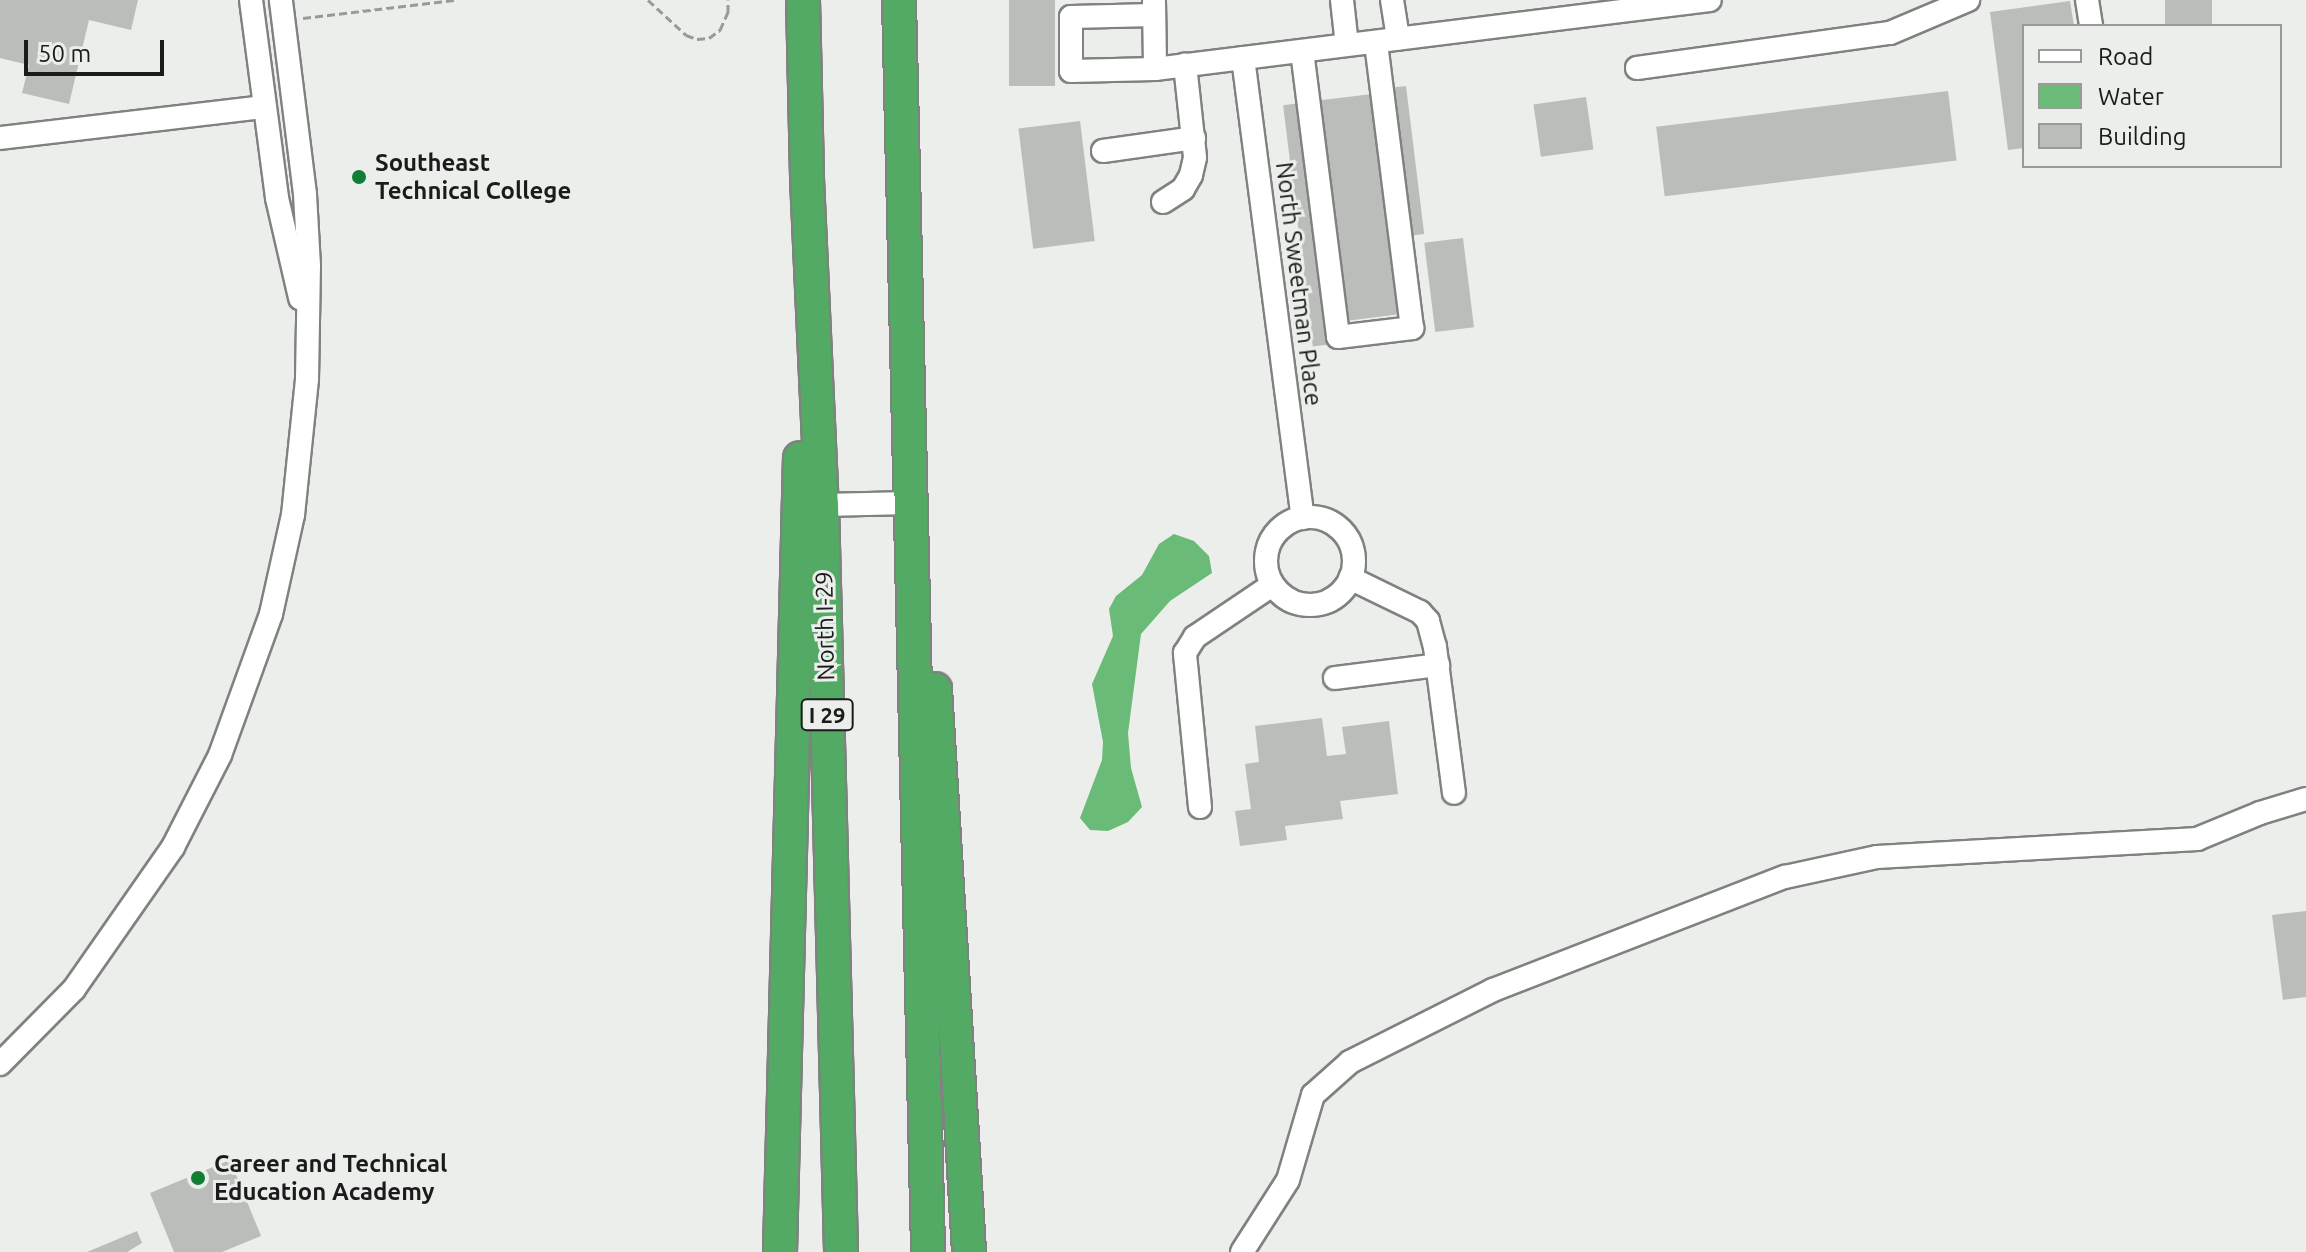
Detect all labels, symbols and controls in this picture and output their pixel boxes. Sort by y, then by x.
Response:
scale bar [28,24,168,74]
legend [2022,24,2282,168]
text: 50 m [38,40,91,67]
text: Road [2098,43,2153,70]
text: Water [2098,83,2164,110]
text: Building [2098,123,2186,150]
place label: Southeast Technical College [375,149,571,205]
street label: North Sweetman Place [1270,160,1328,408]
marker: Southeast Technical College [350,168,368,186]
street label: North I-29 [810,571,840,681]
road number: I 29 [799,697,855,733]
place label: Career and Technical Education Academy [214,1150,447,1206]
marker: Career and Technical Education Academy [189,1169,207,1187]

